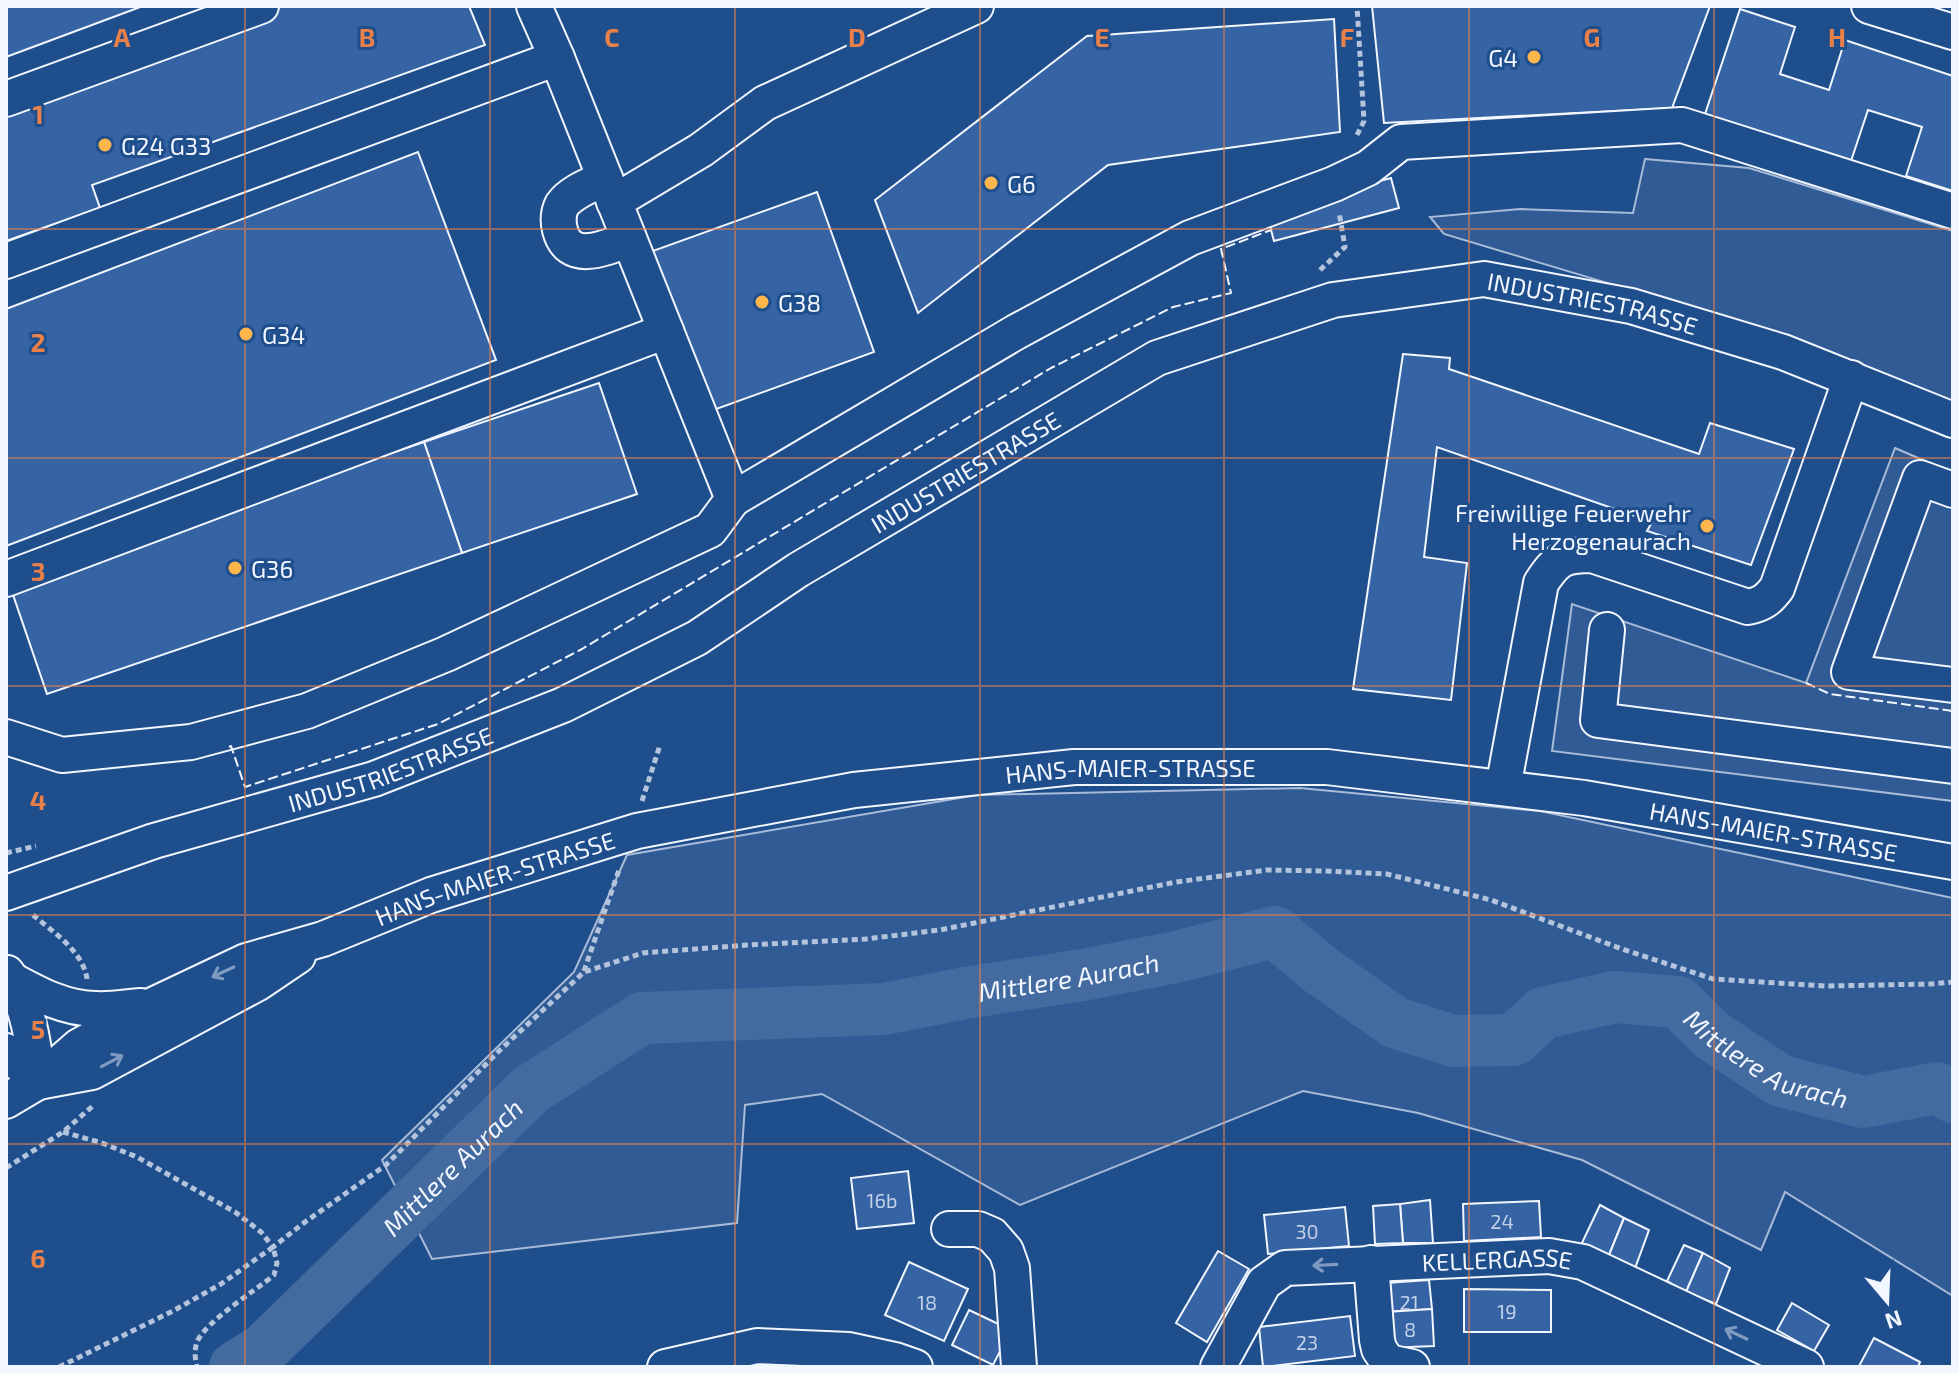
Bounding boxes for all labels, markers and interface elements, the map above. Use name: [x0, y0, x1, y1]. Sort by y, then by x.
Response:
text: A: [114, 21, 131, 52]
text: B: [359, 21, 375, 52]
text: C: [604, 21, 620, 52]
text: D: [848, 21, 866, 52]
text: E: [1094, 21, 1110, 52]
text: F: [1340, 21, 1354, 52]
text: G: [1584, 21, 1600, 52]
text: H: [1828, 21, 1846, 52]
place label: G4: [1488, 43, 1518, 72]
marker: G4: [1525, 48, 1543, 66]
text: 1: [32, 98, 44, 129]
place label: G24 G33: [121, 131, 211, 160]
marker: G24 G33: [96, 136, 114, 154]
place label: G6: [1007, 169, 1036, 198]
marker: G6: [982, 174, 1000, 192]
street label: INDUSTRIESTRASSE: [1485, 265, 1701, 340]
place label: G38: [778, 288, 821, 317]
marker: G38: [753, 293, 771, 311]
place label: G34: [262, 320, 305, 349]
marker: G34: [237, 325, 255, 343]
text: 2: [30, 326, 46, 357]
street label: INDUSTRIESTRASSE: [865, 404, 1065, 538]
place label: Freiwillige Feuerwehr Herzogenaurach: [1455, 498, 1691, 555]
marker: Freiwillige Feuerwehr Herzogenaurach: [1698, 517, 1716, 535]
place label: G36: [251, 554, 293, 583]
text: 3: [31, 555, 45, 586]
marker: G36: [226, 559, 244, 577]
street label: INDUSTRIESTRASSE: [285, 720, 497, 817]
street label: HANS-MAIER-STRASSE: [1004, 752, 1256, 789]
text: 4: [30, 784, 46, 815]
street label: HANS-MAIER-STRASSE: [1648, 795, 1900, 867]
street label: HANS-MAIER-STRASSE: [371, 824, 618, 931]
water label: Mittlere Aurach: [976, 945, 1161, 1006]
one-way arrow: [211, 966, 235, 981]
water label: Mittlere Aurach: [1679, 1002, 1852, 1113]
text: 5: [31, 1013, 45, 1044]
one-way arrow: [100, 1053, 124, 1069]
water label: Mittlere Aurach: [375, 1091, 528, 1241]
house number: 16b: [867, 1188, 897, 1212]
house number: 24: [1490, 1209, 1514, 1233]
house number: 30: [1295, 1219, 1319, 1243]
street label: KELLERGASSE: [1421, 1241, 1575, 1276]
text: 6: [30, 1242, 46, 1273]
one-way arrow: [1312, 1258, 1339, 1273]
north arrow: [1847, 1261, 1927, 1341]
house number: 18: [917, 1290, 937, 1314]
house number: 21: [1399, 1290, 1419, 1314]
house number: 19: [1497, 1299, 1517, 1323]
text: N: [1882, 1306, 1906, 1336]
house number: 8: [1404, 1317, 1416, 1341]
one-way arrow: [1724, 1326, 1748, 1341]
house number: 23: [1296, 1330, 1318, 1354]

